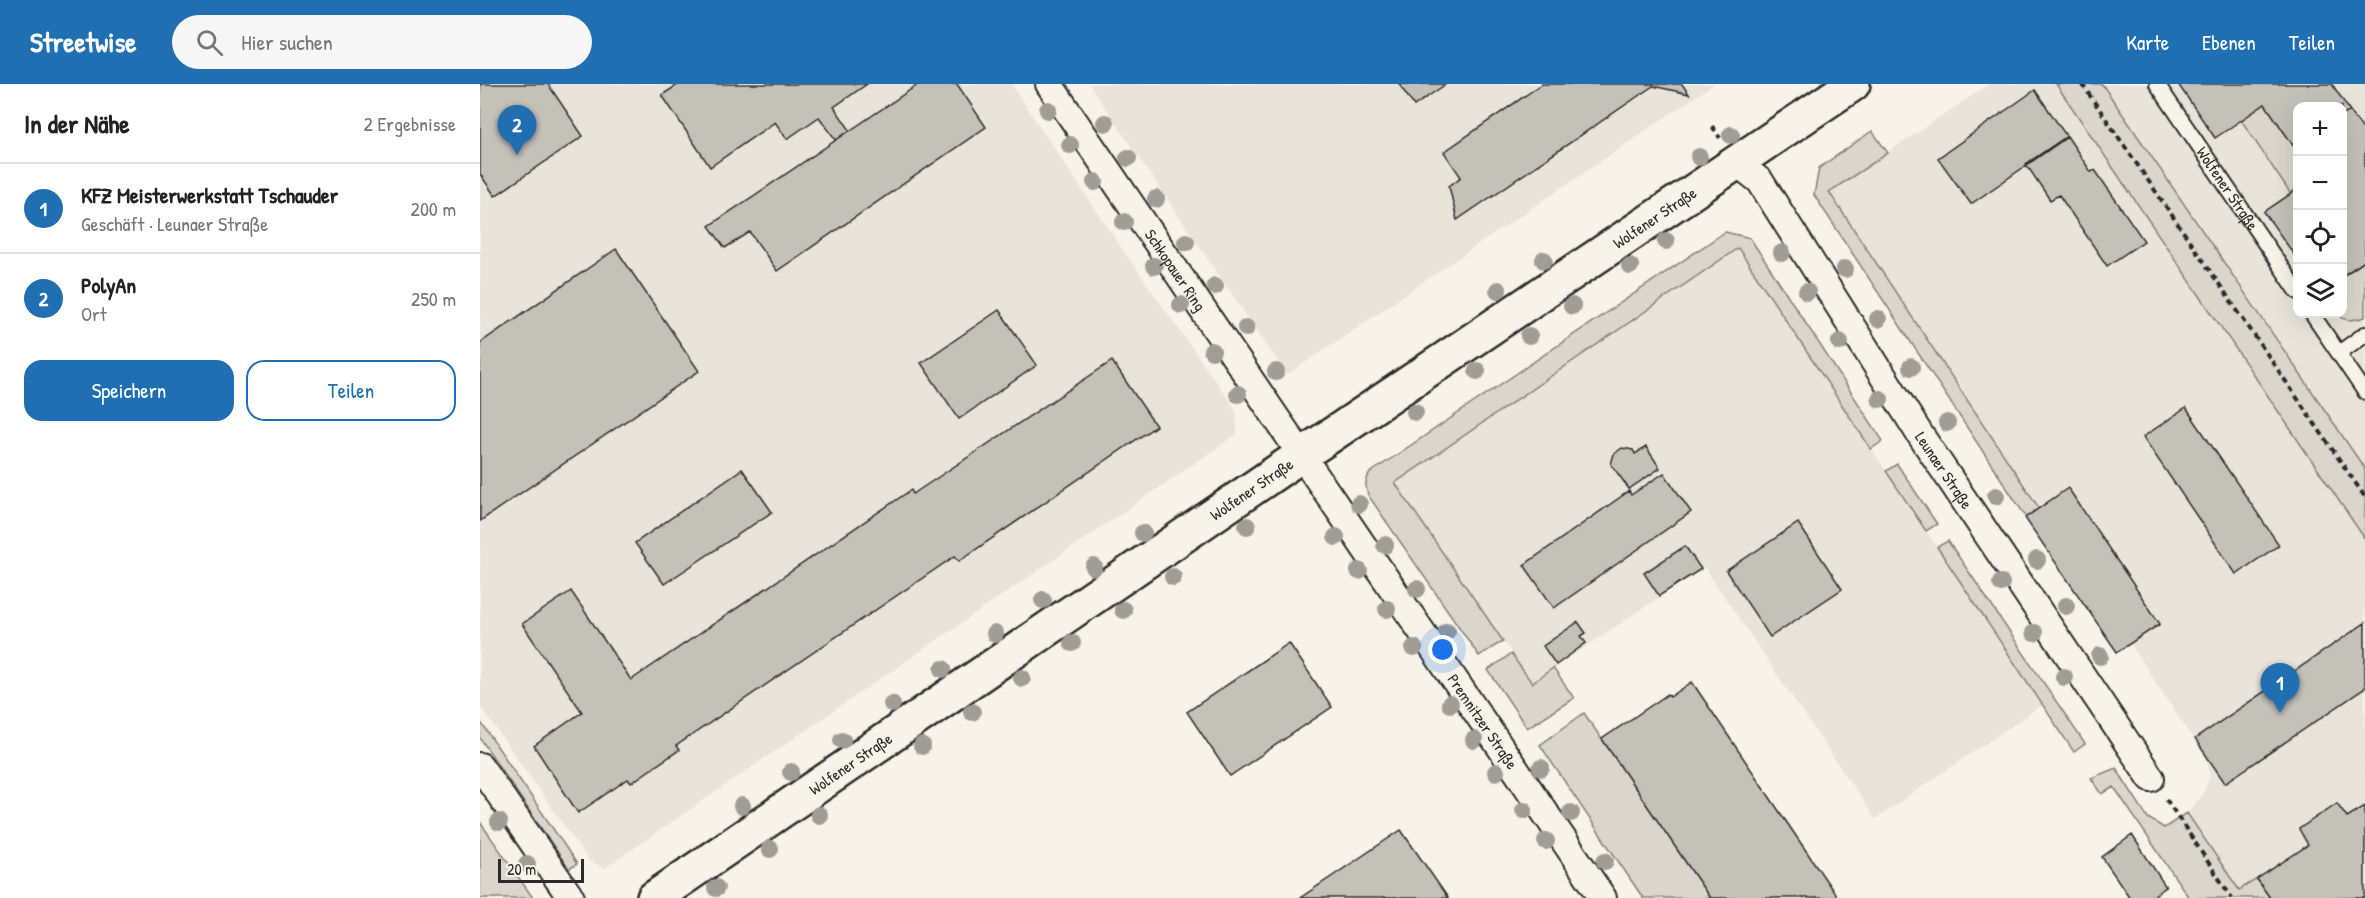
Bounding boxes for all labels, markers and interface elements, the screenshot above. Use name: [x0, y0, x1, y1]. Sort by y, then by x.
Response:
search box: [172, 15, 592, 69]
text: Streetwise: [30, 23, 136, 61]
icon: search: [193, 26, 226, 59]
text: Hier suchen: [241, 27, 333, 57]
text: Karte: [2126, 28, 2169, 57]
text: Ebenen: [2202, 28, 2256, 57]
text: Teilen: [2289, 28, 2335, 57]
map controls: [2293, 102, 2347, 318]
button: +: [2293, 102, 2347, 156]
text: In der Nähe: [24, 106, 130, 141]
pin: 2: [498, 106, 537, 155]
text: 2 Ergebnisse: [364, 110, 456, 137]
street label: Wolfener Straße: [2192, 142, 2264, 235]
button: −: [2293, 156, 2347, 210]
text: KFZ Meisterwerkstatt Tschauder: [81, 180, 338, 210]
street label: Wolfener Straße: [1608, 181, 1701, 254]
text: 1: [40, 195, 47, 222]
text: 200 m: [411, 195, 456, 222]
text: Geschäft · Leunaer Straße: [81, 210, 268, 237]
button: locate: [2293, 210, 2347, 264]
street label: Schkopauer Ring: [1140, 225, 1211, 315]
button: layers: [2293, 264, 2347, 318]
text: PolyAn: [81, 270, 136, 300]
text: 2: [39, 285, 48, 312]
text: 250 m: [411, 285, 456, 312]
text: Ort: [81, 300, 107, 327]
button: Speichern: [24, 360, 234, 421]
button: Teilen: [246, 360, 456, 421]
street label: Leunaer Straße: [1910, 427, 1978, 514]
street label: Wolfener Straße: [1206, 453, 1298, 525]
your location: [1428, 635, 1457, 664]
pin: 1: [2260, 664, 2300, 713]
street label: Premnitzer Straße: [1443, 669, 1523, 774]
street label: Wolfener Straße: [804, 727, 897, 800]
scale bar: [498, 856, 584, 884]
text: 20 m: [507, 858, 536, 880]

